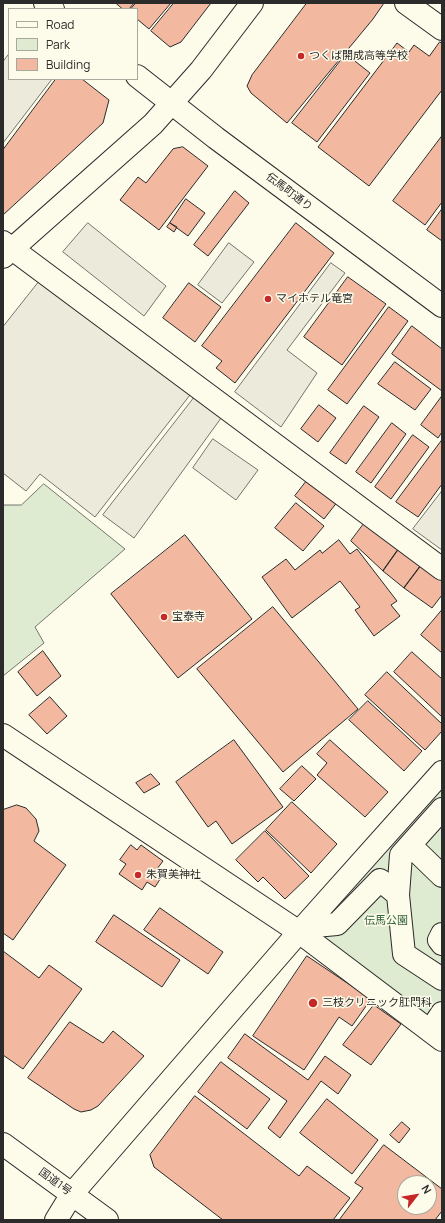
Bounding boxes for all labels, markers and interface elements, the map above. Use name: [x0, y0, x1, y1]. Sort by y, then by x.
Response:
legend: [8, 8, 138, 80]
text: Road: [46, 16, 74, 33]
text: Park: [46, 36, 70, 53]
place label: つくば開成高等学校: [309, 49, 408, 63]
marker: つくば開成高等学校: [296, 51, 306, 61]
text: Building: [46, 56, 90, 73]
street label: 伝馬町通り: [263, 170, 315, 214]
place label: マイホテル竜宮: [276, 292, 353, 306]
marker: マイホテル竜宮: [263, 294, 273, 304]
place label: 宝泰寺: [172, 610, 205, 624]
marker: 宝泰寺: [159, 612, 169, 622]
place label: 朱賀美神社: [146, 868, 201, 882]
marker: 朱賀美神社: [133, 870, 143, 880]
park label: 伝馬公園: [364, 914, 408, 928]
place label: 三枝クリニック肛門科: [322, 996, 432, 1010]
marker: 三枝クリニック肛門科: [307, 997, 319, 1009]
street label: 国道1号: [36, 1166, 74, 1198]
north arrow: [397, 1175, 437, 1215]
text: N: [418, 1182, 435, 1196]

